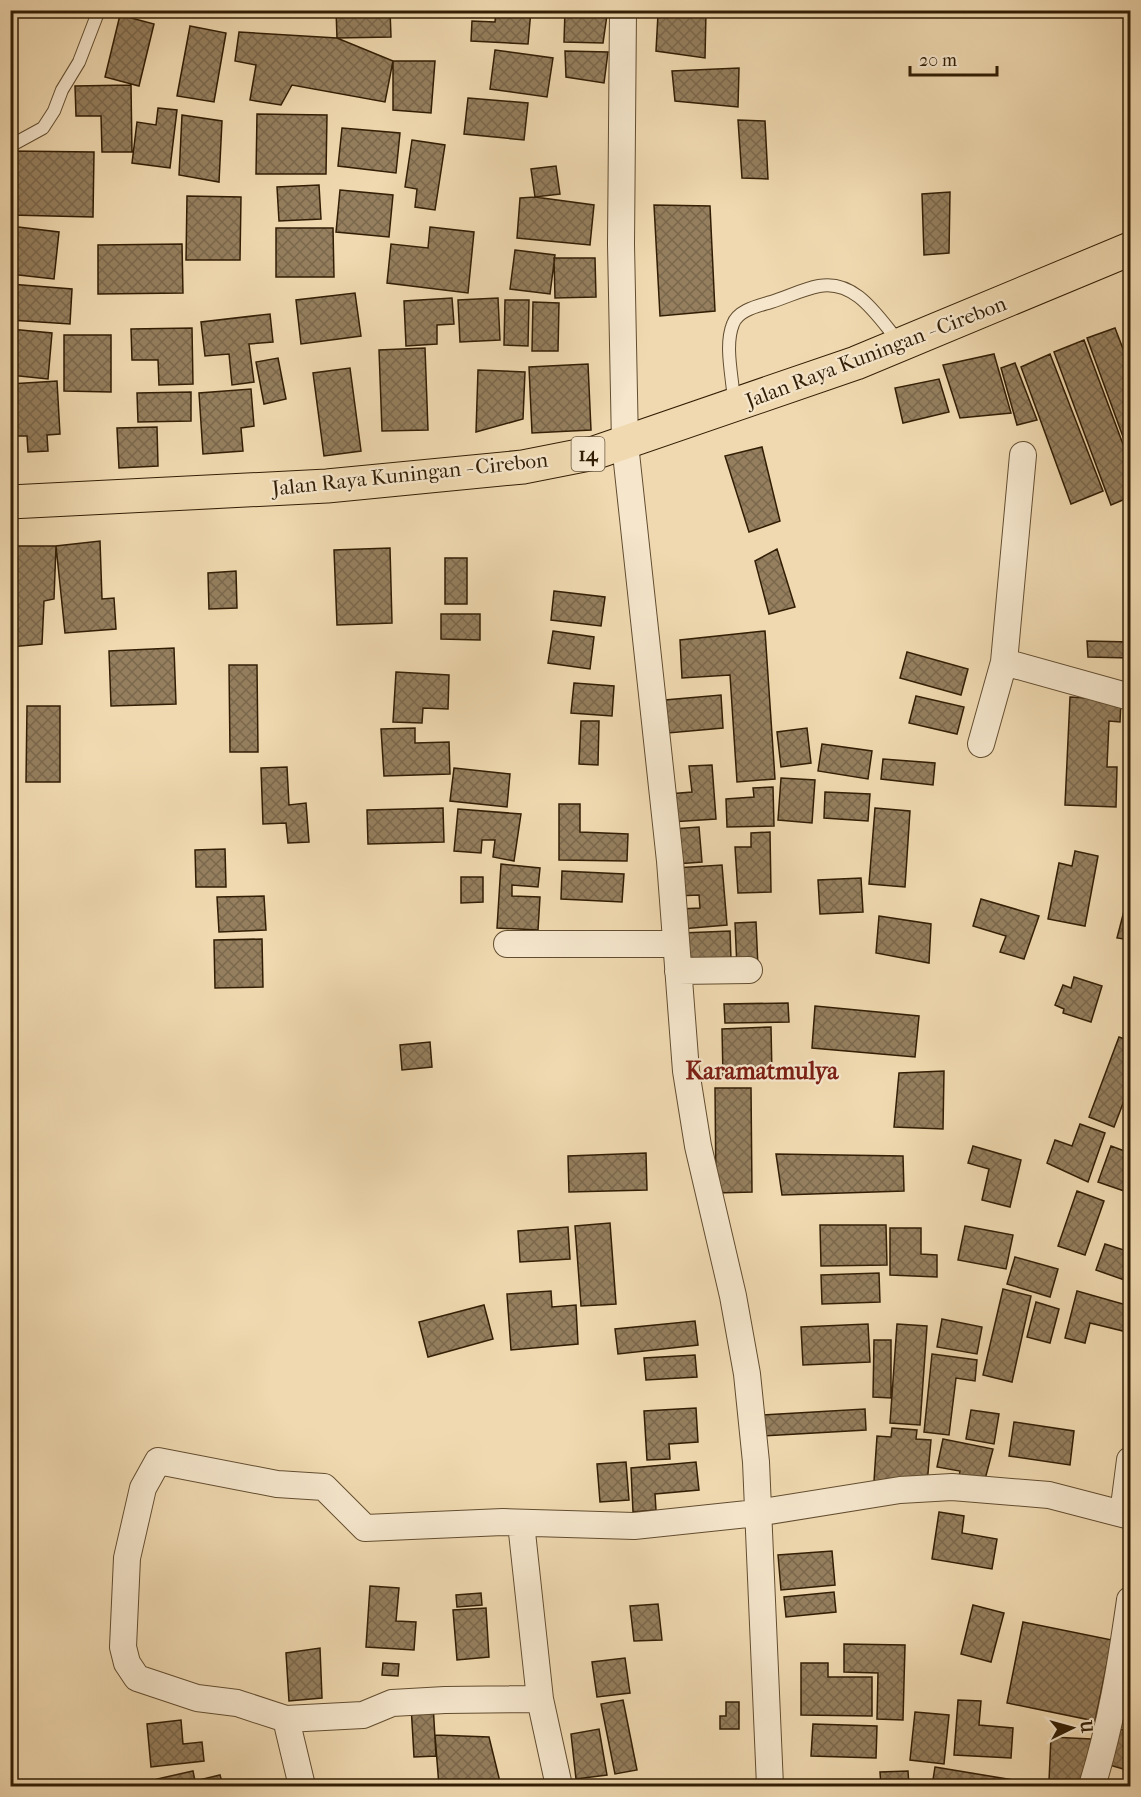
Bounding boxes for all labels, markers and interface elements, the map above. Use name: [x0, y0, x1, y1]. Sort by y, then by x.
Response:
scale bar: [910, 39, 997, 77]
text: 20 m: [919, 50, 957, 71]
street label: Jalan Raya Kuningan - Cirebon: [740, 291, 1010, 414]
road number: 14: [572, 437, 604, 471]
street label: Jalan Raya Kuningan - Cirebon: [269, 448, 549, 501]
district label: Karamatmulya: [686, 1057, 839, 1085]
north arrow: [1042, 1698, 1102, 1758]
text: U: [1076, 1719, 1096, 1734]

